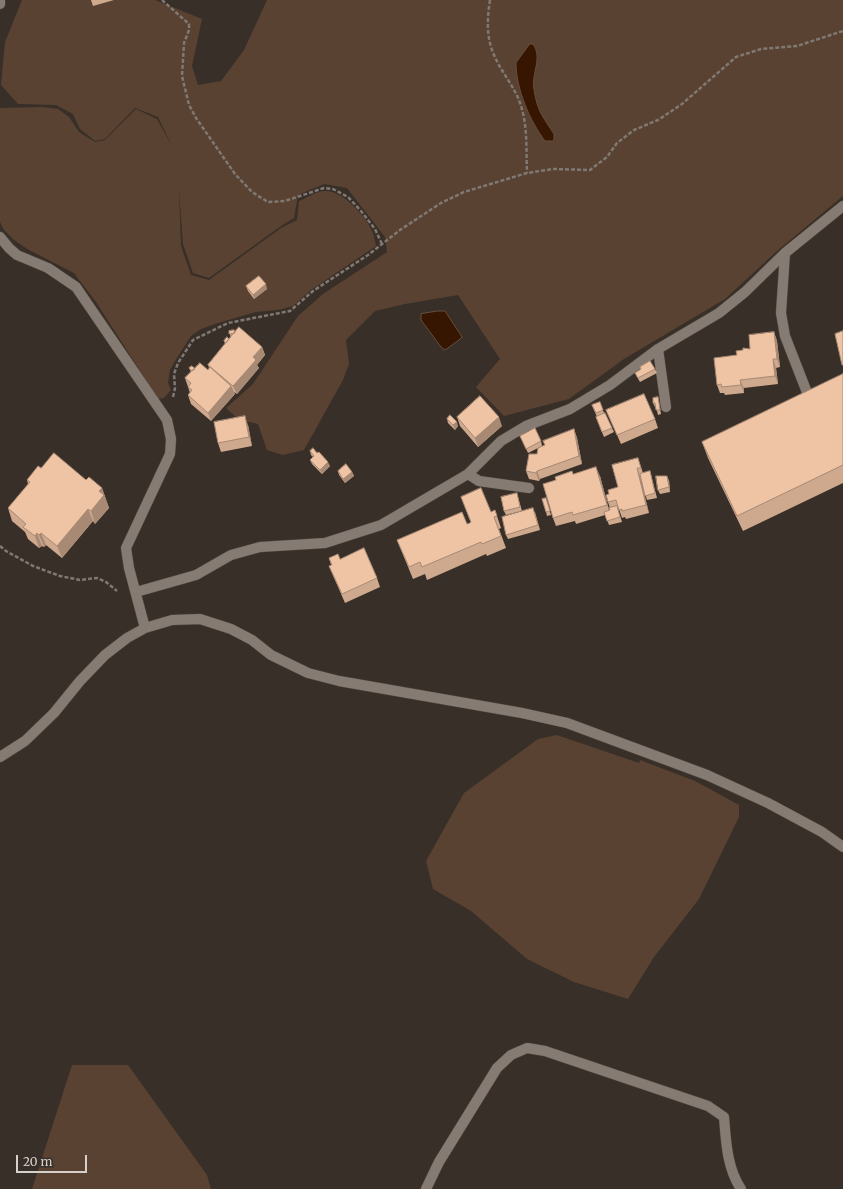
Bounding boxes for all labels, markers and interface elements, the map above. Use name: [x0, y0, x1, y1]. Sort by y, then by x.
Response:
scale bar: [18, 1147, 89, 1173]
text: 20 m: [23, 1154, 52, 1169]

